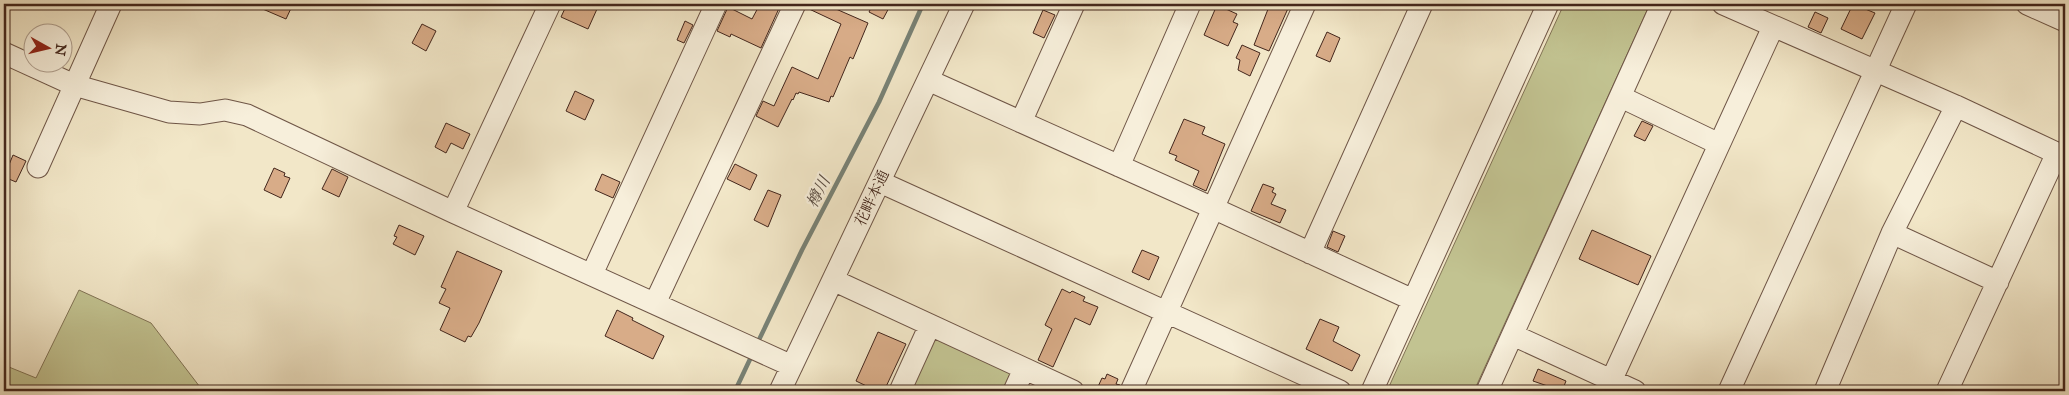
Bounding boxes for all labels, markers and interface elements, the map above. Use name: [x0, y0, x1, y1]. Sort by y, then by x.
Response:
north arrow: [22, 22, 72, 72]
text: N: [51, 43, 70, 57]
street label: 花畔本通: [851, 167, 893, 229]
water label: 樽川: [802, 172, 835, 211]

